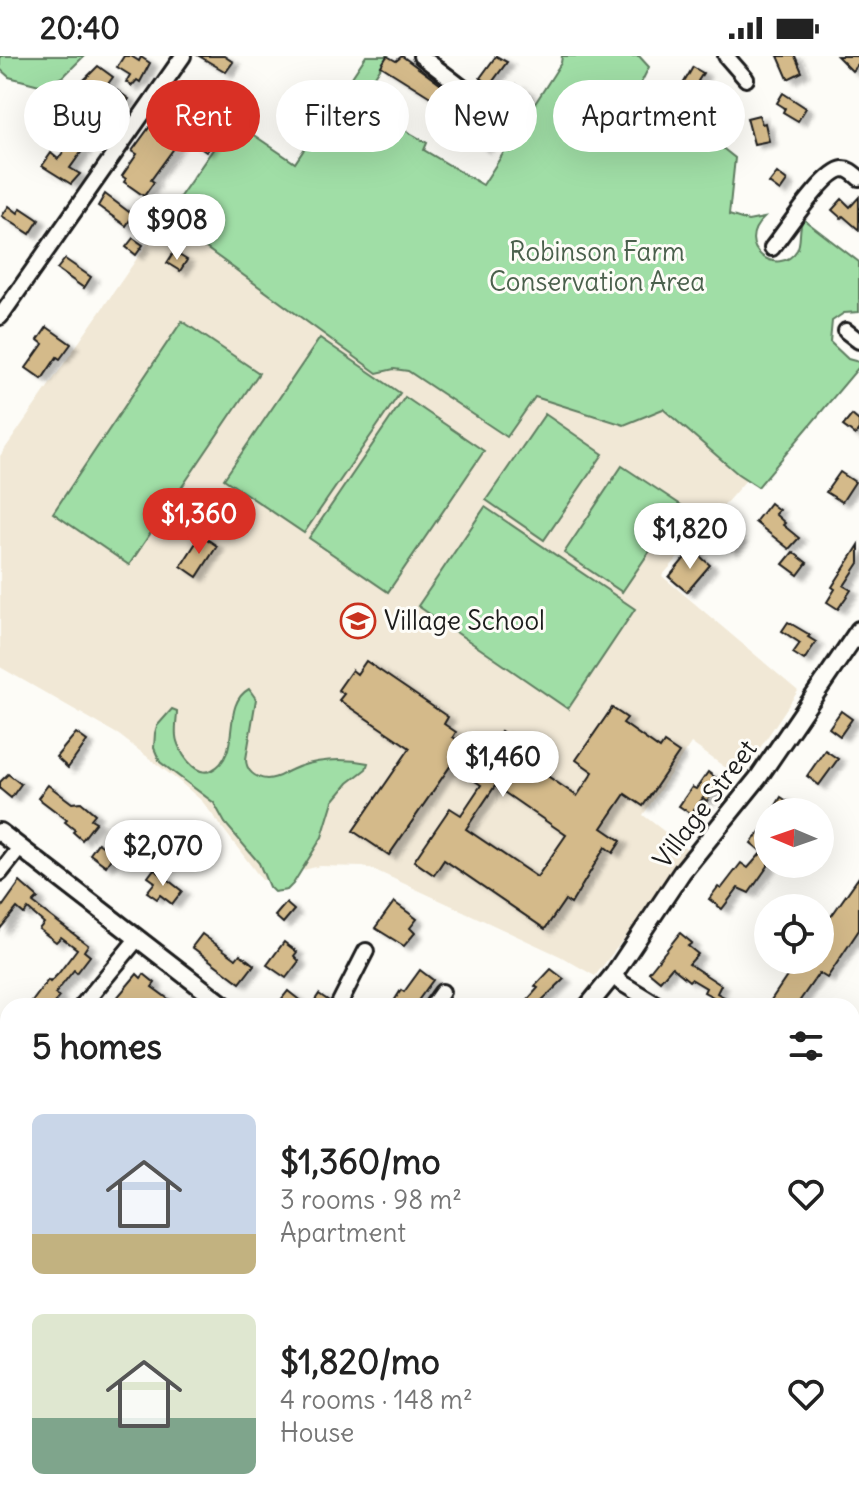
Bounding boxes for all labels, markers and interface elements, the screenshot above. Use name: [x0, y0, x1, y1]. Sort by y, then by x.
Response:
text: 20:40: [40, 9, 120, 47]
chip: Buy: [24, 80, 130, 152]
chip: Rent: [146, 80, 260, 152]
chip: Filters: [276, 80, 409, 152]
chip: New: [425, 80, 537, 152]
chip: Apartment: [553, 80, 745, 152]
pin: $908: [130, 194, 224, 262]
text: $908: [146, 203, 208, 236]
park label: Robinson Farm Conservation Area: [489, 235, 705, 298]
pin: $1,360: [134, 488, 264, 556]
text: $1,360: [161, 497, 237, 530]
pin: $1,820: [625, 503, 755, 571]
text: $1,820: [652, 512, 728, 545]
school or university icon: Village School: [339, 602, 377, 640]
place label: Village School: [384, 604, 545, 637]
pin: $1,460: [438, 731, 568, 799]
street label: Village Street: [646, 733, 764, 875]
text: $1,460: [465, 740, 541, 773]
north arrow: [754, 798, 834, 878]
map controls: [754, 798, 834, 974]
pin: $2,070: [98, 820, 228, 888]
text: $2,070: [123, 829, 203, 862]
button: locate: [754, 894, 834, 974]
icon: filters: [784, 1024, 828, 1068]
text: 5 homes: [32, 1025, 162, 1068]
text: $1,360/mo: [280, 1140, 441, 1183]
icon: home: [96, 1146, 192, 1242]
icon: heart: [784, 1172, 828, 1216]
text: 3 rooms · 98 m²: [280, 1183, 462, 1216]
text: Apartment: [280, 1216, 406, 1249]
text: $1,820/mo: [280, 1340, 440, 1383]
icon: home: [96, 1346, 192, 1442]
icon: heart: [784, 1372, 828, 1416]
text: 4 rooms · 148 m²: [280, 1383, 473, 1416]
text: House: [280, 1416, 354, 1449]

